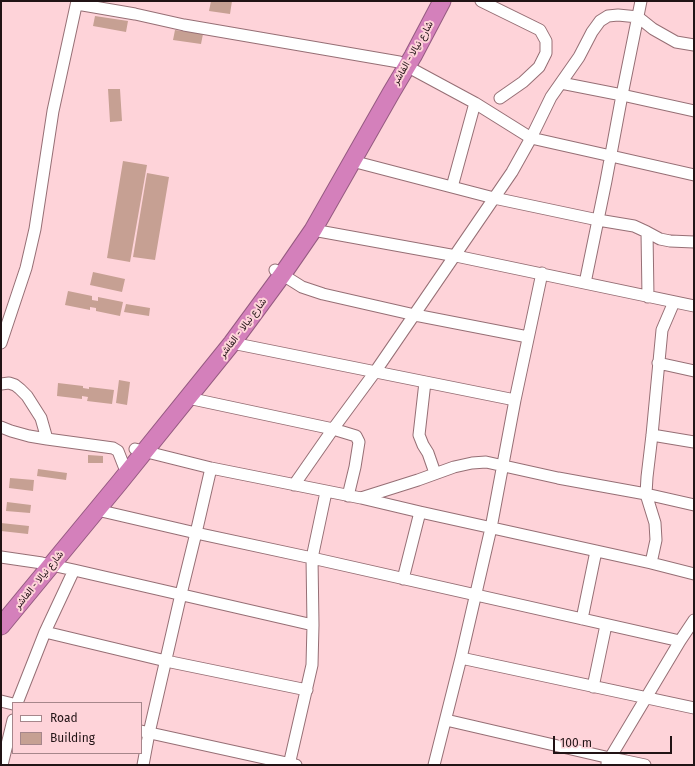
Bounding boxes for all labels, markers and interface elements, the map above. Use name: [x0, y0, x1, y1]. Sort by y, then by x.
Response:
street label: شارع نيالا - الفاشر: [390, 19, 436, 87]
street label: شارع نيالا - الفاشر: [217, 296, 269, 360]
street label: شارع نيالا - الفاشر: [12, 548, 66, 612]
legend: [12, 702, 142, 754]
text: Road: [50, 711, 78, 725]
scale bar: [555, 728, 674, 754]
text: Building: [50, 731, 95, 745]
text: 100 m: [560, 736, 592, 750]

